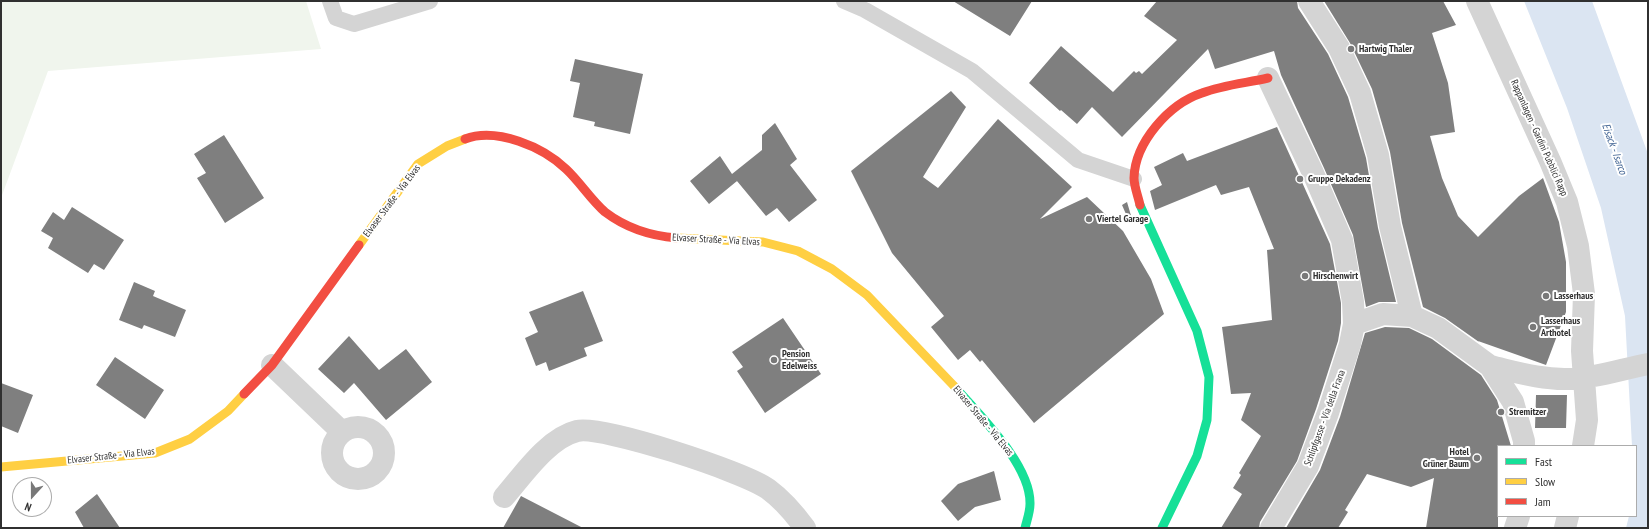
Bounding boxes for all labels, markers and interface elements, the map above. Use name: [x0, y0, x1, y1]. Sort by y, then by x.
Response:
place label: Hartwig Thaler: [1359, 43, 1412, 55]
marker: Hartwig Thaler: [1346, 44, 1356, 54]
street label: Rappanlagen - Gardini Pubblici Rapp: [1508, 78, 1570, 198]
water label: Eisack - Isarco: [1599, 122, 1629, 176]
street label: Elvaser Straße - Via Elvas: [361, 162, 423, 240]
place label: Gruppe Dekadenz: [1308, 173, 1371, 185]
marker: Gruppe Dekadenz: [1295, 174, 1305, 184]
place label: Viertel Garage: [1097, 213, 1148, 225]
marker: Viertel Garage: [1084, 214, 1094, 224]
street label: Elvaser Straße - Via Elvas: [672, 232, 760, 248]
place label: Hirschenwirt: [1313, 270, 1358, 282]
marker: Hirschenwirt: [1300, 271, 1310, 281]
place label: Lasserhaus: [1554, 290, 1593, 302]
marker: Lasserhaus: [1541, 291, 1551, 301]
place label: Lasserhaus Arthotel: [1541, 315, 1580, 338]
marker: Lasserhaus Arthotel: [1528, 322, 1538, 332]
place label: Pension Edelweiss: [782, 348, 817, 372]
marker: Pension Edelweiss: [769, 355, 779, 365]
street label: Schlipfgasse - Via della Frana: [1302, 368, 1348, 468]
street label: Elvaser Straße - Via Elvas: [950, 384, 1016, 458]
place label: Stremitzer: [1509, 406, 1546, 418]
marker: Stremitzer: [1496, 407, 1506, 417]
street label: Elvaser Straße - Via Elvas: [67, 445, 155, 467]
legend: [1497, 445, 1637, 517]
place label: Hotel Grüner Baum: [1423, 446, 1469, 470]
marker: Hotel Grüner Baum: [1472, 453, 1482, 463]
text: Fast: [1535, 454, 1552, 469]
text: Slow: [1535, 474, 1555, 489]
north arrow: [12, 477, 52, 517]
text: Jam: [1535, 494, 1551, 509]
text: N: [23, 500, 33, 515]

